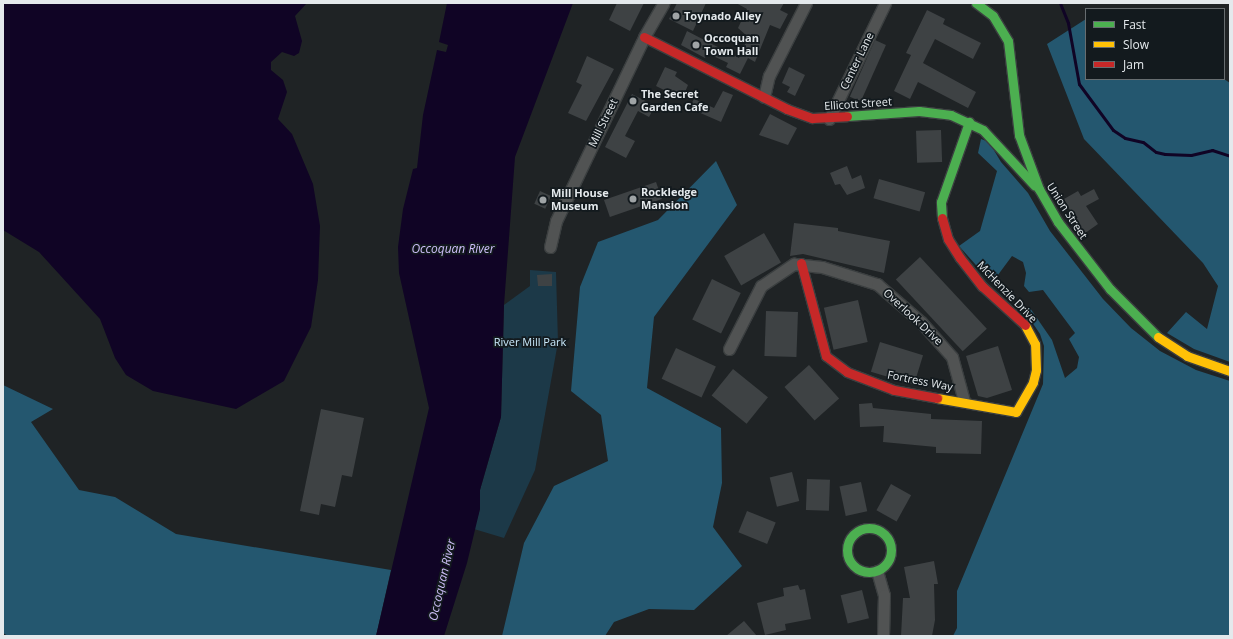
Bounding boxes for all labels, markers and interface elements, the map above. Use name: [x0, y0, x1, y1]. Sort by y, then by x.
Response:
legend: [1085, 8, 1225, 80]
place label: Toynado Alley: [684, 9, 761, 23]
marker: Toynado Alley: [671, 11, 681, 21]
text: Fast: [1123, 16, 1146, 33]
street label: Center Lane: [837, 30, 877, 92]
place label: Occoquan Town Hall: [704, 32, 759, 58]
text: Slow: [1123, 36, 1149, 53]
marker: Occoquan Town Hall: [691, 40, 701, 50]
text: Jam: [1123, 56, 1144, 73]
place label: The Secret Garden Cafe: [641, 88, 709, 114]
street label: Ellicott Street: [824, 95, 892, 113]
marker: The Secret Garden Cafe: [628, 96, 638, 106]
street label: Mill Street: [586, 97, 620, 149]
street label: Union Street: [1044, 180, 1090, 242]
place label: Rockledge Mansion: [641, 186, 697, 212]
place label: Mill House Museum: [551, 187, 609, 213]
marker: Rockledge Mansion: [628, 194, 638, 204]
marker: Mill House Museum: [538, 195, 548, 205]
water label: Occoquan River: [411, 242, 495, 256]
street label: McHenzie Drive: [974, 259, 1040, 325]
street label: Overlook Drive: [881, 286, 945, 348]
park label: River Mill Park: [494, 335, 566, 349]
street label: Fortress Way: [886, 368, 954, 394]
water label: Occoquan River: [426, 538, 458, 622]

